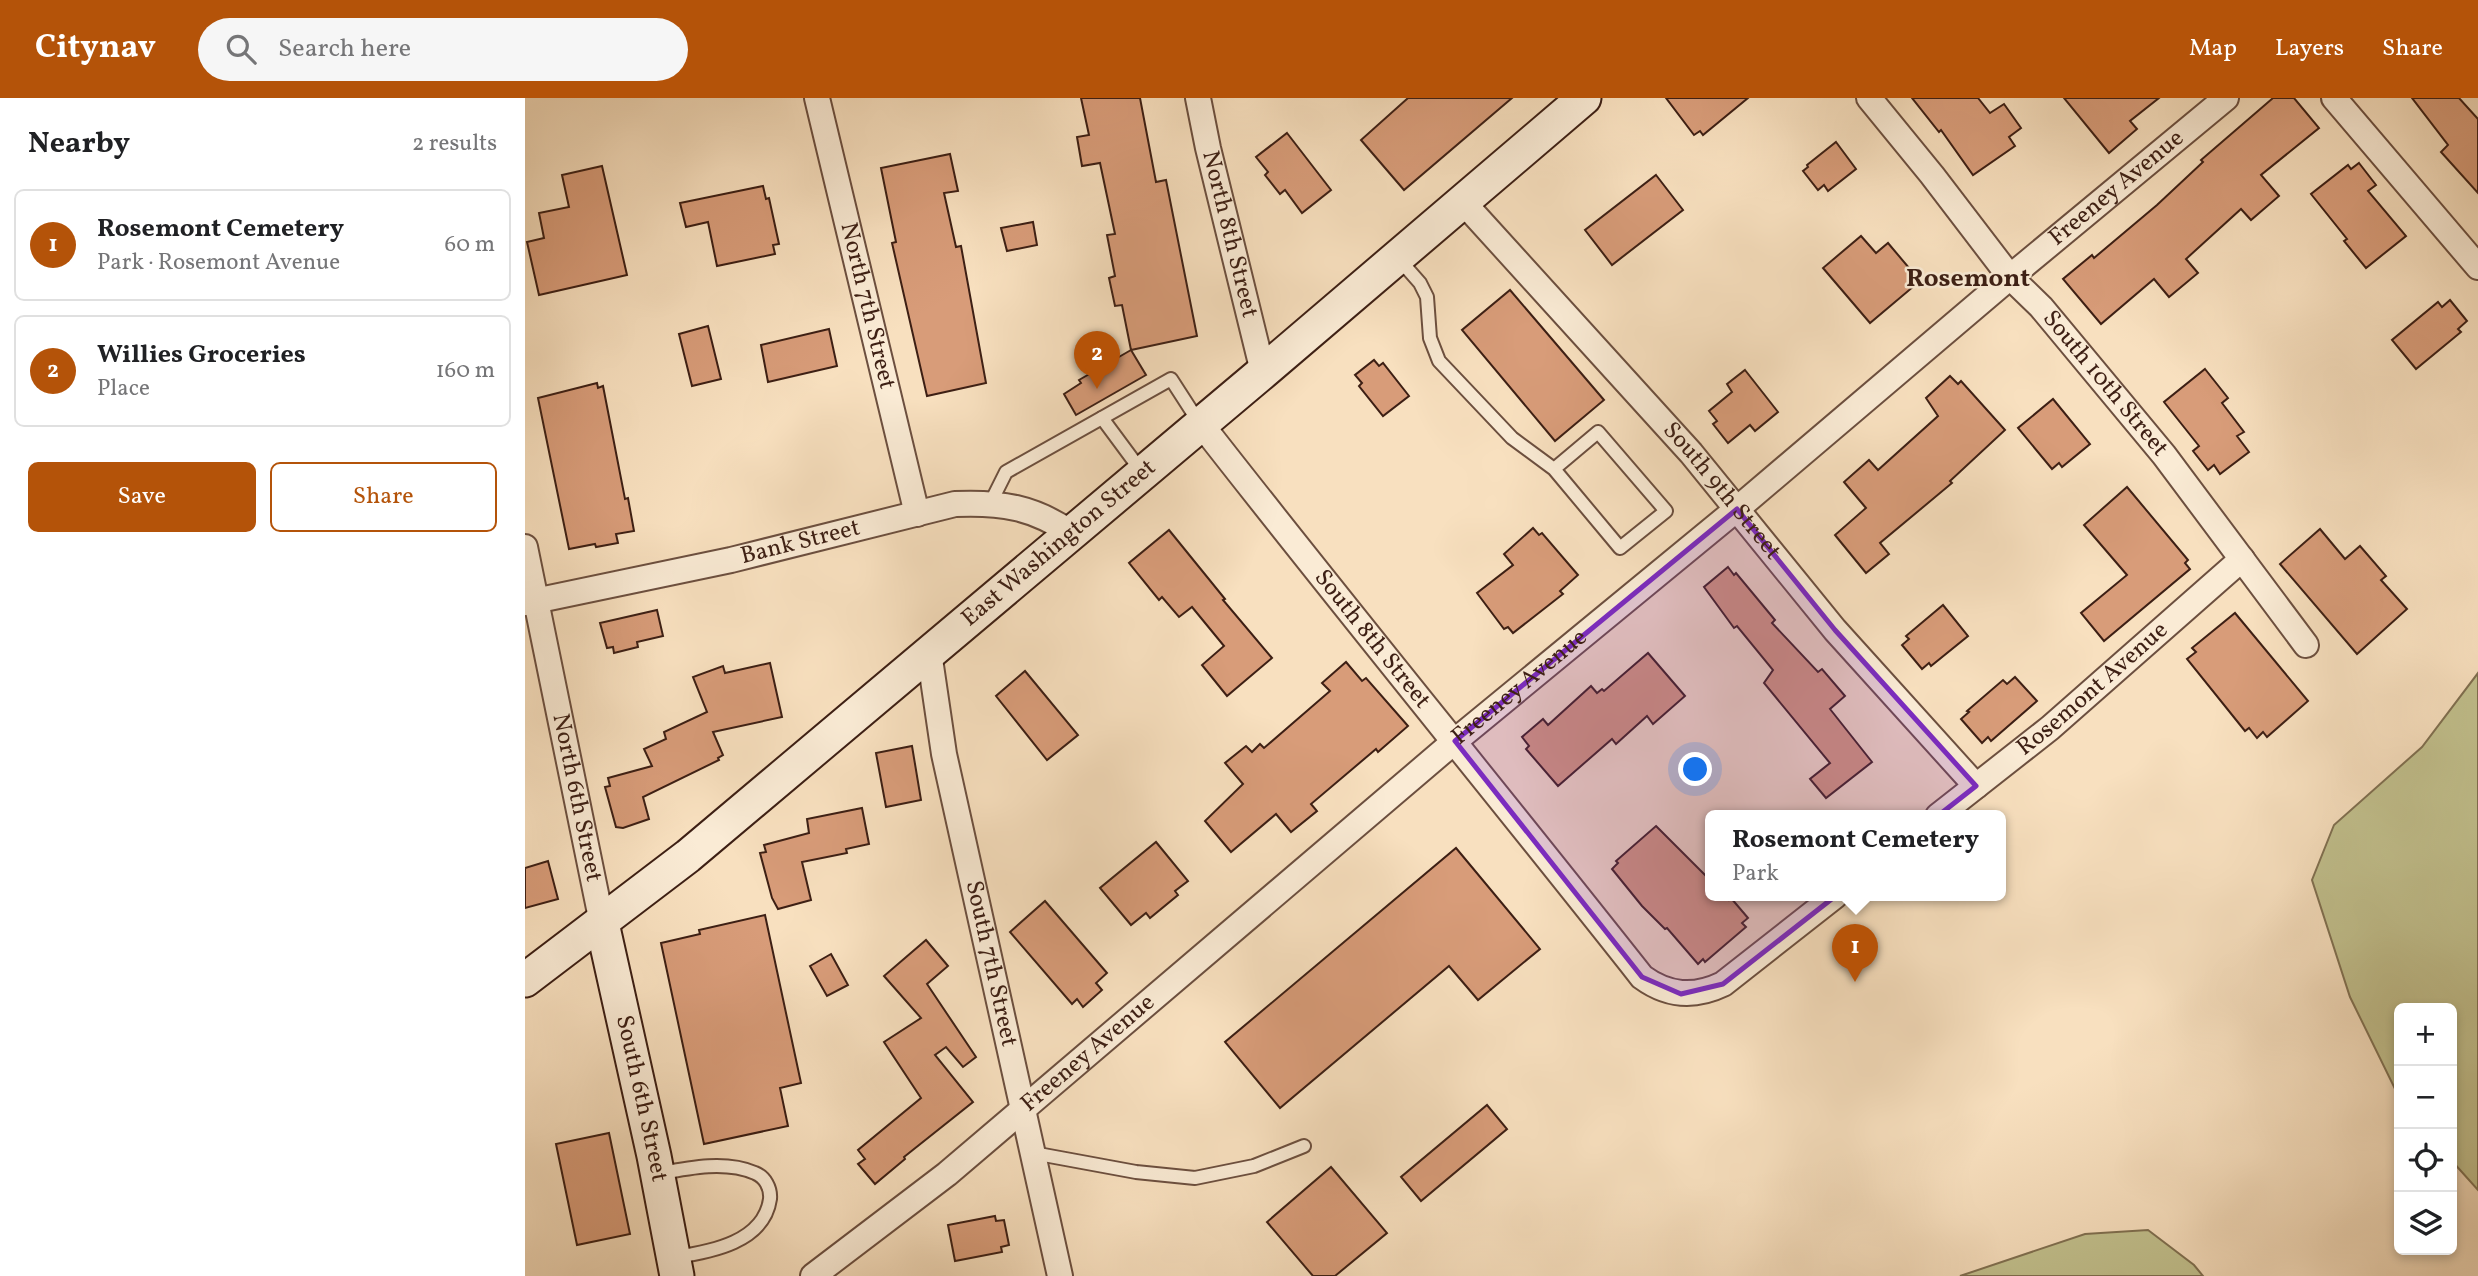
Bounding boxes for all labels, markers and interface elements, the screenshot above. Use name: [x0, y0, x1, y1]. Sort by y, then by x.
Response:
search box: [198, 18, 688, 81]
text: Citynav: [35, 26, 156, 72]
icon: search: [222, 30, 260, 68]
text: Search here: [278, 31, 411, 67]
text: Map: [2189, 32, 2237, 66]
text: Layers: [2275, 32, 2344, 66]
text: Share: [2382, 32, 2443, 66]
street label: Freeney Avenue: [2042, 122, 2192, 255]
text: Nearby: [28, 123, 130, 165]
text: 2 results: [412, 128, 497, 160]
street label: North 8th Street: [1192, 147, 1266, 322]
text: Rosemont Cemetery: [97, 211, 344, 247]
street label: North 7th Street: [831, 219, 903, 393]
text: 1: [48, 229, 58, 261]
text: 60 m: [445, 229, 495, 261]
text: Park · Rosemont Avenue: [97, 247, 340, 279]
district label: Rosemont: [1906, 261, 2030, 297]
street label: South 10th Street: [2034, 303, 2176, 465]
pin: 2: [1074, 331, 1120, 389]
text: Willies Groceries: [97, 337, 306, 373]
text: 2: [47, 355, 59, 387]
text: 160 m: [436, 355, 495, 387]
text: Place: [97, 373, 150, 405]
street label: South 9th Street: [1654, 415, 1789, 568]
street label: East Washington Street: [955, 452, 1164, 635]
button: Save: [28, 462, 256, 532]
button: Share: [270, 462, 497, 532]
street label: Bank Street: [737, 511, 864, 574]
street label: South 8th Street: [1305, 563, 1438, 716]
street label: Rosemont Avenue: [2010, 614, 2176, 765]
street label: Freeney Avenue: [1445, 621, 1595, 754]
street label: North 6th Street: [543, 711, 610, 885]
your location: [1678, 752, 1712, 786]
popup: [1705, 810, 2006, 901]
text: Rosemont Cemetery: [1732, 822, 1979, 858]
text: Park: [1732, 858, 1779, 890]
street label: South 7th Street: [956, 877, 1026, 1050]
pin: 1: [1832, 924, 1878, 982]
street label: Freeney Avenue: [1014, 987, 1163, 1121]
map controls: [2394, 1003, 2457, 1255]
button: +: [2394, 1003, 2457, 1066]
street label: South 6th Street: [606, 1012, 676, 1185]
button: −: [2394, 1066, 2457, 1129]
button: locate: [2394, 1129, 2457, 1192]
button: layers: [2394, 1192, 2457, 1255]

